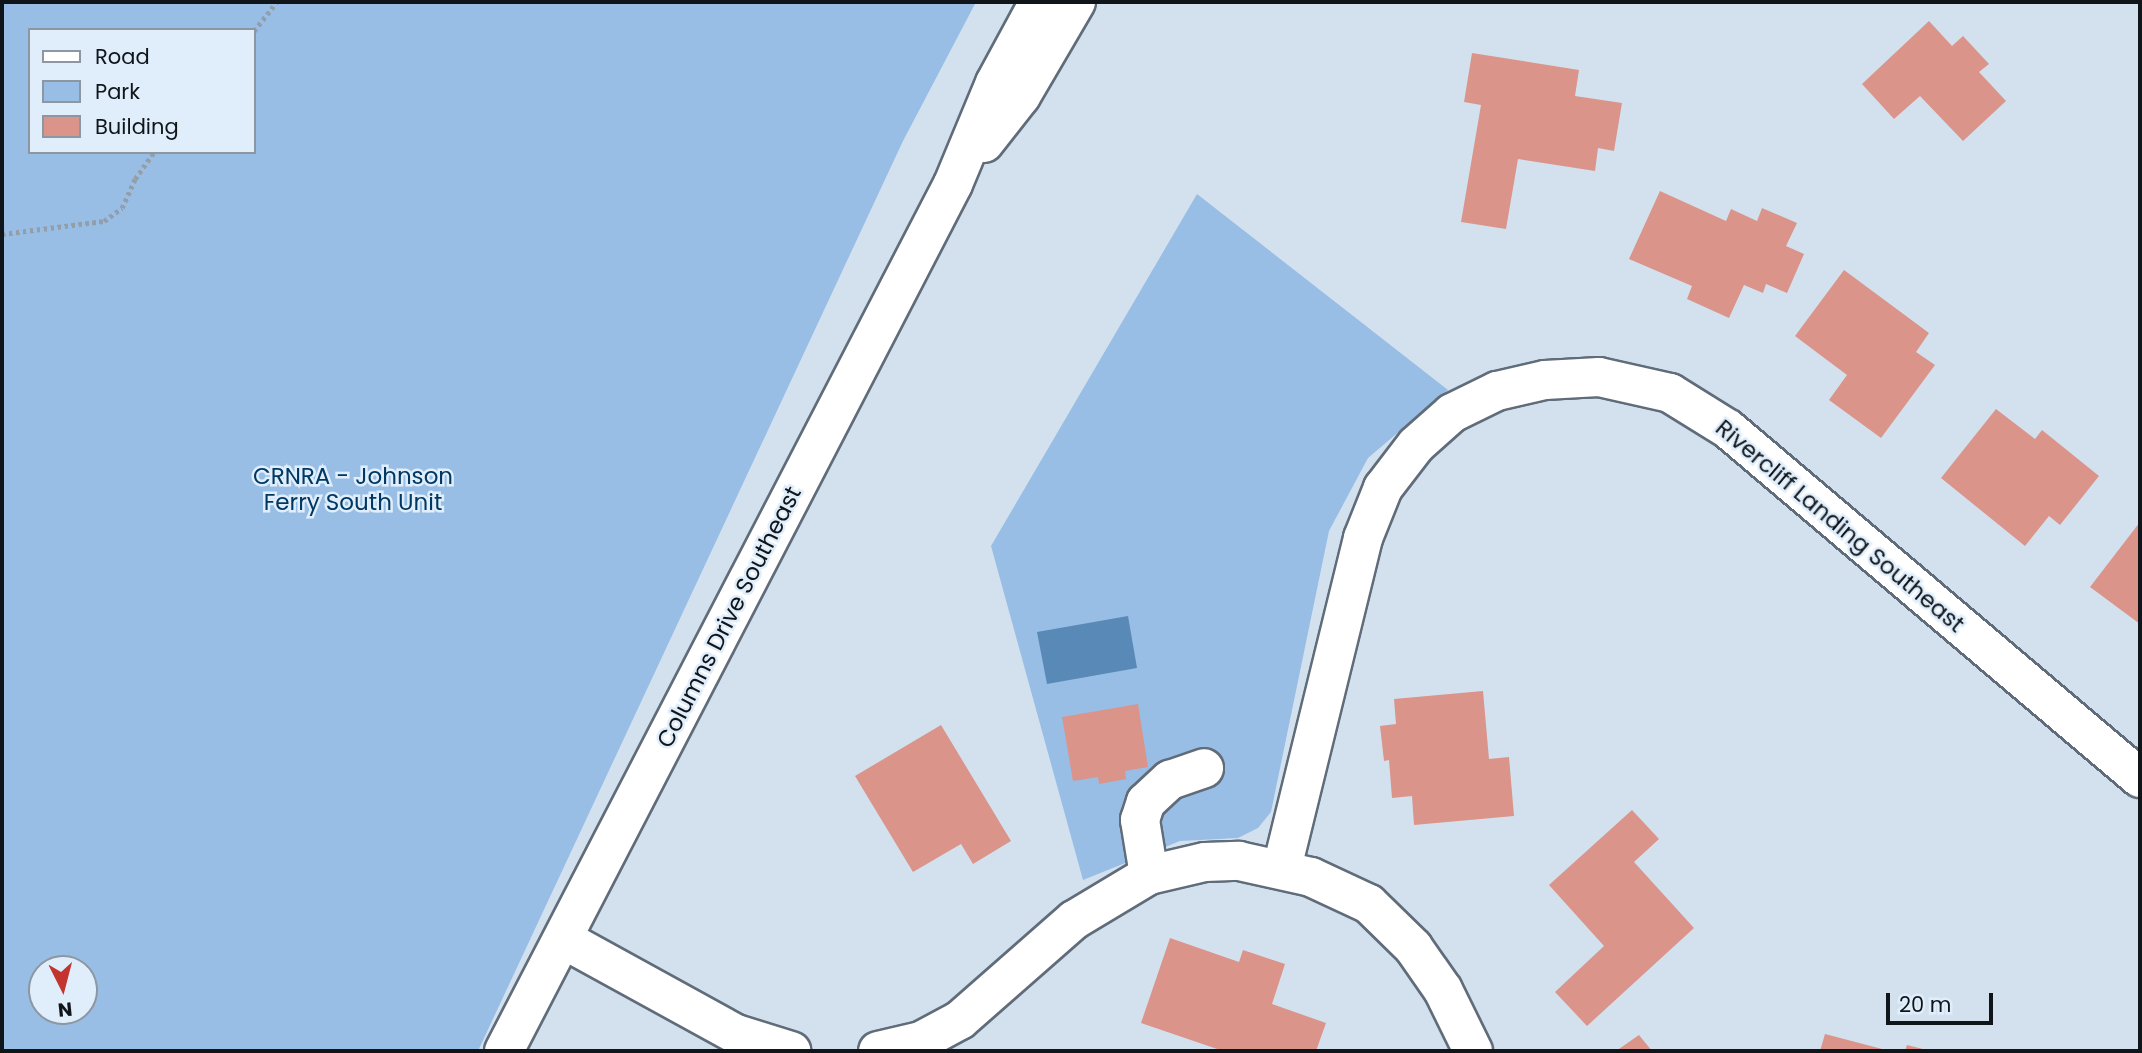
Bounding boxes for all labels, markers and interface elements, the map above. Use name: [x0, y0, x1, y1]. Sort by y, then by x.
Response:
legend: [28, 28, 256, 154]
text: Road: [95, 42, 150, 71]
text: Park: [95, 77, 140, 106]
text: Building: [95, 112, 179, 141]
street label: Rivercliff Landing Southeast: [1710, 414, 1970, 638]
park label: CRNRA - Johnson Ferry South Unit: [253, 462, 453, 516]
street label: Columns Drive Southeast: [651, 482, 807, 752]
north arrow: [28, 955, 98, 1025]
scale bar: [1890, 979, 1997, 1023]
text: 20 m: [1899, 990, 1952, 1019]
text: N: [57, 995, 74, 1024]

